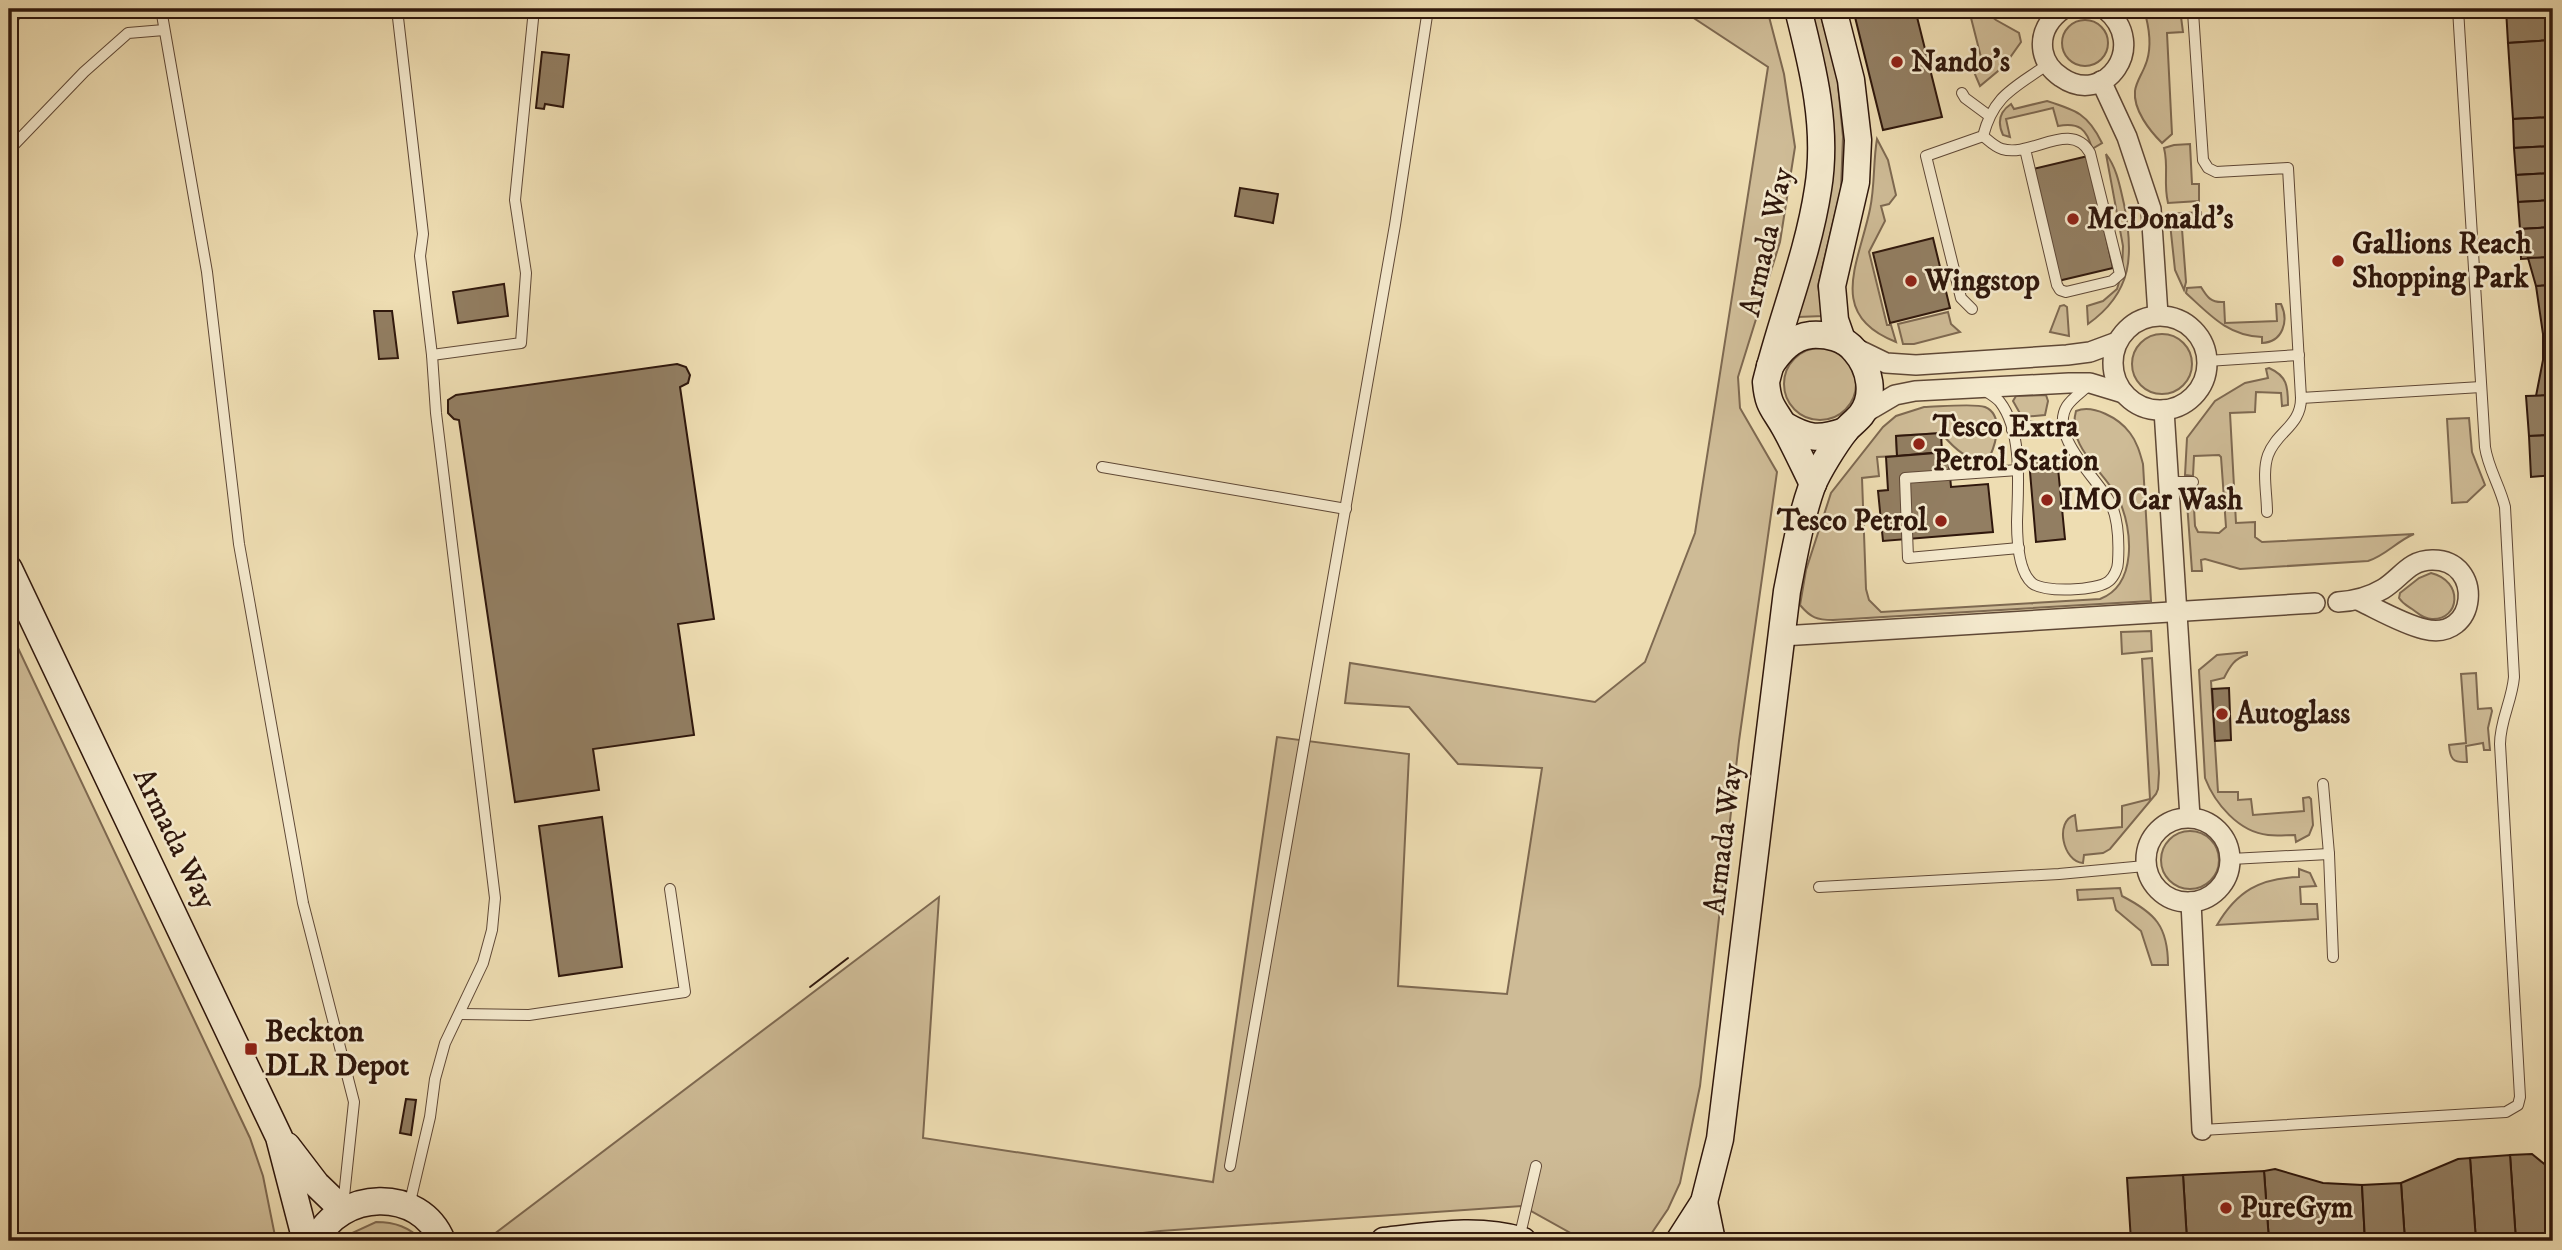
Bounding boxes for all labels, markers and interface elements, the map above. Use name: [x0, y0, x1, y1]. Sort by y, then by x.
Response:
place label: Nando's: [1911, 44, 2010, 81]
marker: Nando's: [1889, 54, 1905, 70]
street label: Armada Way: [1732, 163, 1802, 320]
place label: McDonald's: [2087, 201, 2234, 238]
marker: McDonald's: [2065, 211, 2081, 227]
place label: Gallions Reach Shopping Park: [2352, 226, 2532, 297]
marker: Gallions Reach Shopping Park: [2330, 253, 2346, 269]
place label: Wingstop: [1924, 263, 2040, 300]
marker: Wingstop: [1903, 273, 1919, 289]
place label: Tesco Extra Petrol Station: [1932, 409, 2099, 480]
marker: Tesco Extra Petrol Station: [1911, 436, 1927, 452]
place label: IMO Car Wash: [2061, 482, 2243, 519]
marker: IMO Car Wash: [2039, 492, 2055, 508]
place label: Tesco Petrol: [1776, 503, 1928, 540]
marker: Tesco Petrol: [1933, 513, 1949, 529]
place label: Autoglass: [2235, 696, 2350, 733]
marker: Autoglass: [2214, 706, 2230, 722]
street label: Armada Way: [1696, 760, 1752, 917]
street label: Armada Way: [124, 762, 224, 916]
place label: Beckton DLR Depot: [265, 1014, 409, 1085]
marker: Beckton DLR Depot: [243, 1041, 259, 1057]
place label: PureGym: [2240, 1190, 2354, 1227]
marker: PureGym: [2218, 1200, 2234, 1216]

